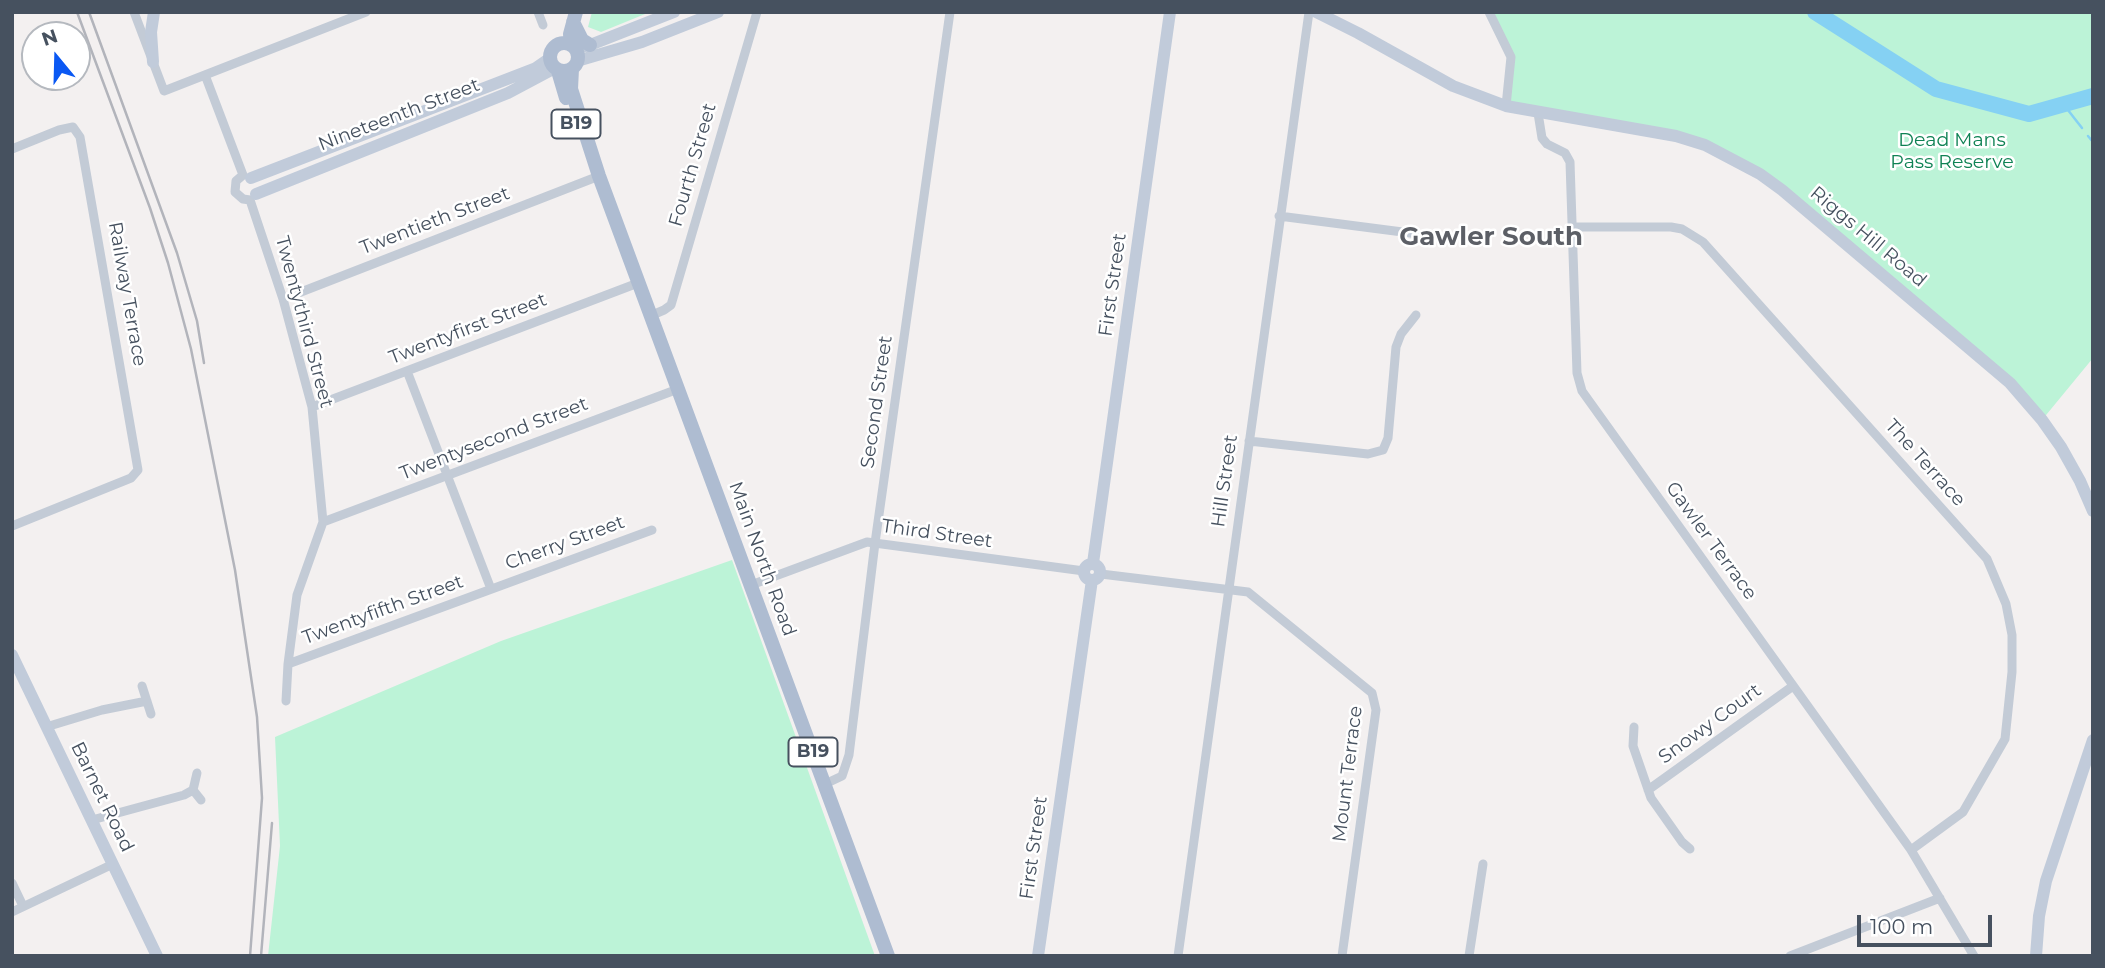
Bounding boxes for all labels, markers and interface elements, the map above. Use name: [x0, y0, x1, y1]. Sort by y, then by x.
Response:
north arrow: [21, 21, 91, 91]
text: N: [39, 24, 61, 51]
street label: Nineteenth Street: [315, 74, 483, 156]
street label: Fourth Street: [665, 101, 721, 229]
road number: B19: [552, 110, 600, 139]
park label: Dead Mans Pass Reserve: [1890, 129, 2014, 173]
street label: Twentieth Street: [357, 182, 513, 260]
street label: Riggs Hill Road: [1805, 182, 1931, 292]
street label: Railway Terrace: [103, 220, 151, 368]
district label: Gawler South: [1399, 221, 1583, 253]
street label: First Street: [1094, 232, 1132, 338]
street label: Twentythird Street: [270, 234, 338, 410]
street label: Twentyfirst Street: [386, 288, 550, 370]
street label: Second Street: [856, 334, 898, 470]
street label: Twentysecond Street: [397, 393, 591, 485]
street label: The Terrace: [1880, 415, 1970, 511]
street label: Hill Street: [1207, 433, 1243, 529]
street label: Gawler Terrace: [1660, 477, 1762, 605]
street label: Main North Road: [723, 479, 801, 639]
street label: Cherry Street: [502, 511, 628, 575]
street label: Third Street: [880, 515, 994, 553]
street label: Twentyfifth Street: [299, 570, 467, 650]
street label: Snowy Court: [1654, 679, 1766, 769]
street label: Mount Terrace: [1328, 705, 1368, 843]
street label: Barnet Road: [66, 738, 138, 856]
road number: B19: [788, 738, 838, 766]
street label: First Street: [1015, 795, 1053, 901]
scale bar: [1860, 902, 1995, 946]
text: 100 m: [1870, 914, 1933, 939]

